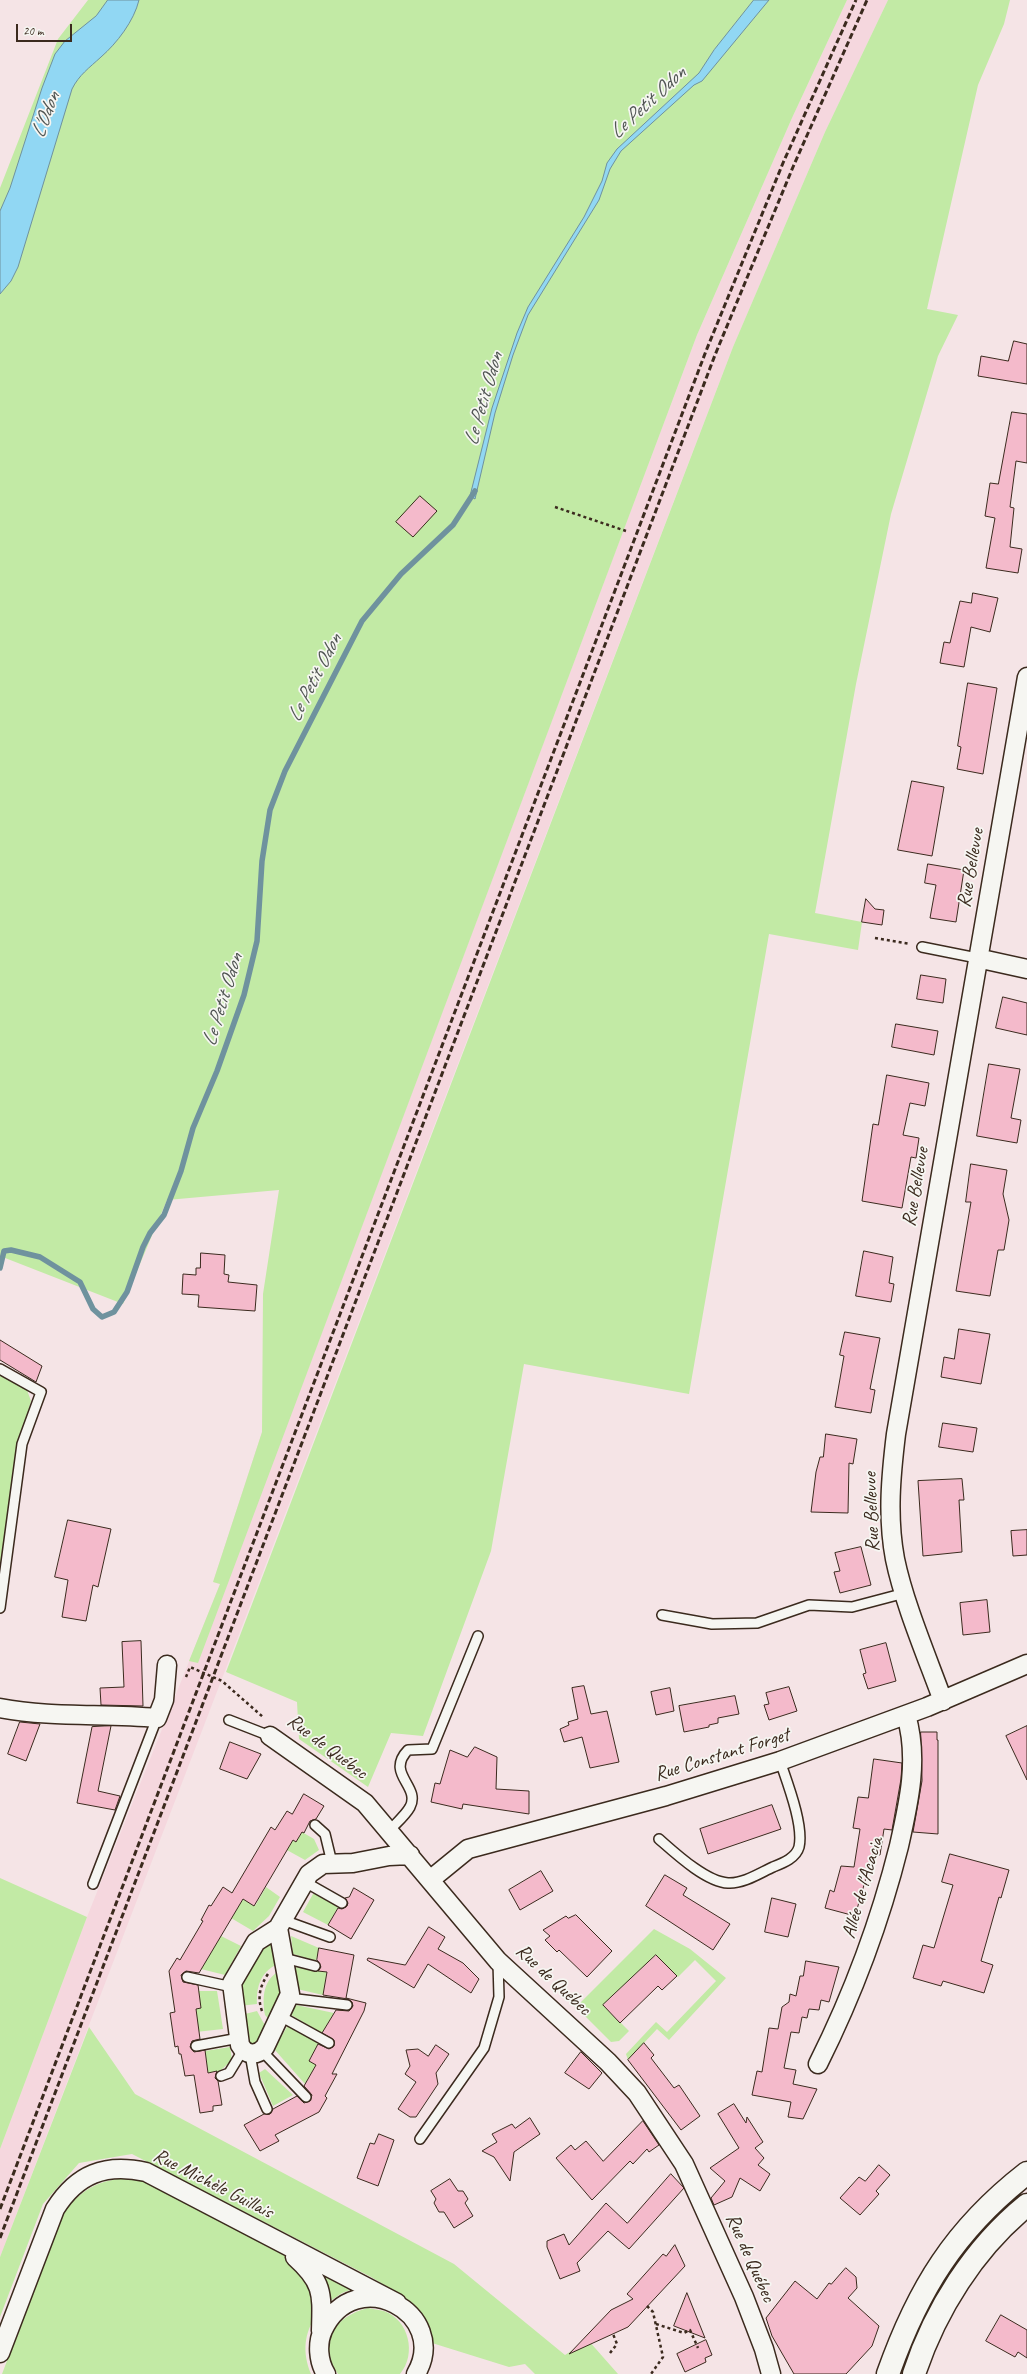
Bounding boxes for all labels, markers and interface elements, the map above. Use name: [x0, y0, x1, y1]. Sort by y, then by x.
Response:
scale bar: [18, 16, 74, 42]
text: 20 m: [23, 23, 43, 39]
water label: Le Petit Odon: [605, 61, 691, 145]
water label: L'Odon: [26, 89, 66, 141]
water label: Le Petit Odon: [459, 350, 509, 448]
water label: Le Petit Odon: [282, 630, 348, 726]
street label: Rue Bellevue: [952, 827, 990, 909]
water label: Le Petit Odon: [197, 951, 249, 1049]
street label: Rue Bellevue: [897, 1146, 935, 1228]
street label: Rue Bellevue: [859, 1472, 885, 1552]
street label: Rue de Québec: [282, 1709, 372, 1785]
street label: Rue Constant Forget: [652, 1723, 792, 1787]
street label: Allée de l'Acacia: [837, 1835, 889, 1941]
street label: Rue de Québec: [510, 1939, 596, 2021]
street label: Rue Michèle Guillais: [149, 2144, 277, 2224]
street label: Rue de Québec: [720, 2210, 780, 2306]

